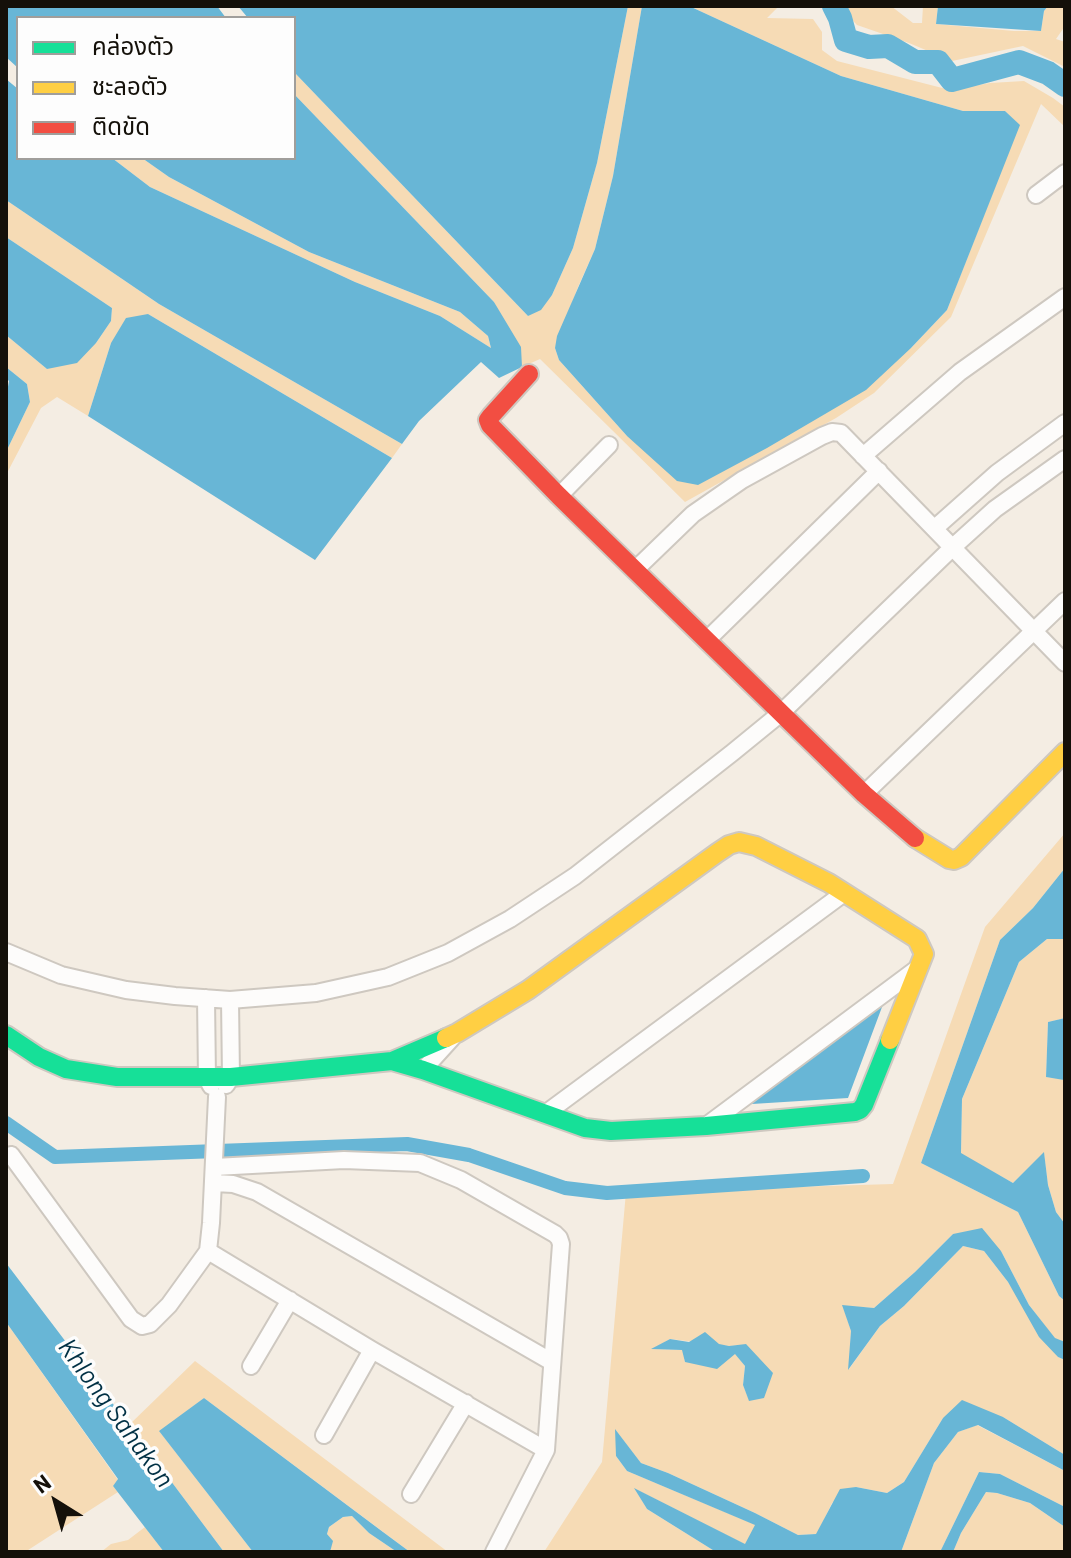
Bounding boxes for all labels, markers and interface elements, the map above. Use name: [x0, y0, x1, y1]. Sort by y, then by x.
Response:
legend: [16, 16, 296, 160]
text: คล่องตัว: [92, 31, 174, 60]
text: ชะลอตัว: [92, 71, 168, 100]
text: ติดขัด: [92, 111, 150, 140]
water label: Khlong Sahakon: [52, 1333, 180, 1493]
north arrow: [16, 1462, 96, 1542]
text: N: [28, 1468, 55, 1498]

